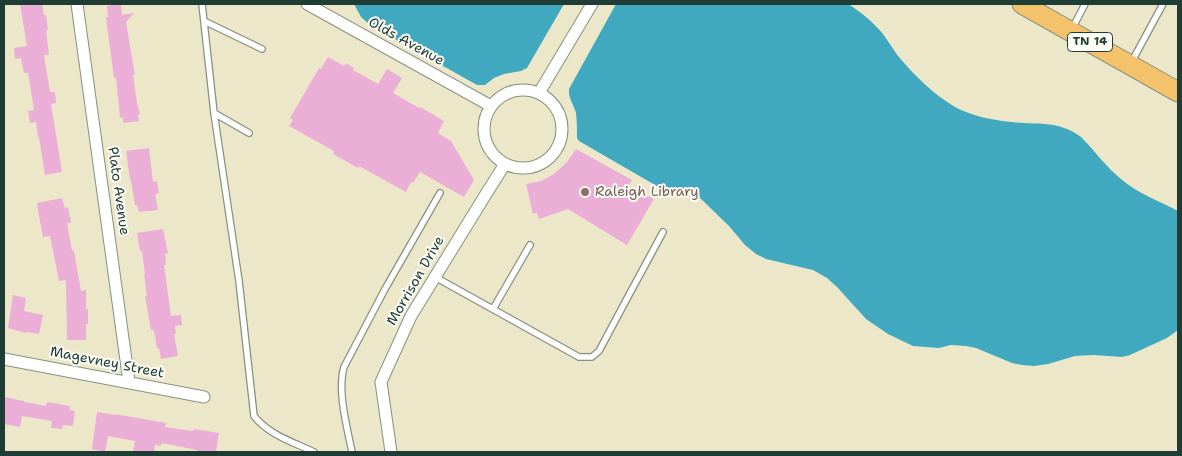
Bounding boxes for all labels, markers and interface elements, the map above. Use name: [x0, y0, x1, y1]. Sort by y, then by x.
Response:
street label: Olds Avenue: [365, 14, 447, 70]
road number: TN 14: [1068, 32, 1112, 52]
street label: Plato Avenue: [103, 146, 133, 236]
place label: Raleigh Library: [595, 184, 698, 200]
marker: Raleigh Library: [579, 186, 591, 198]
street label: Morrison Drive: [384, 233, 448, 329]
street label: Magevney Street: [49, 344, 165, 382]

